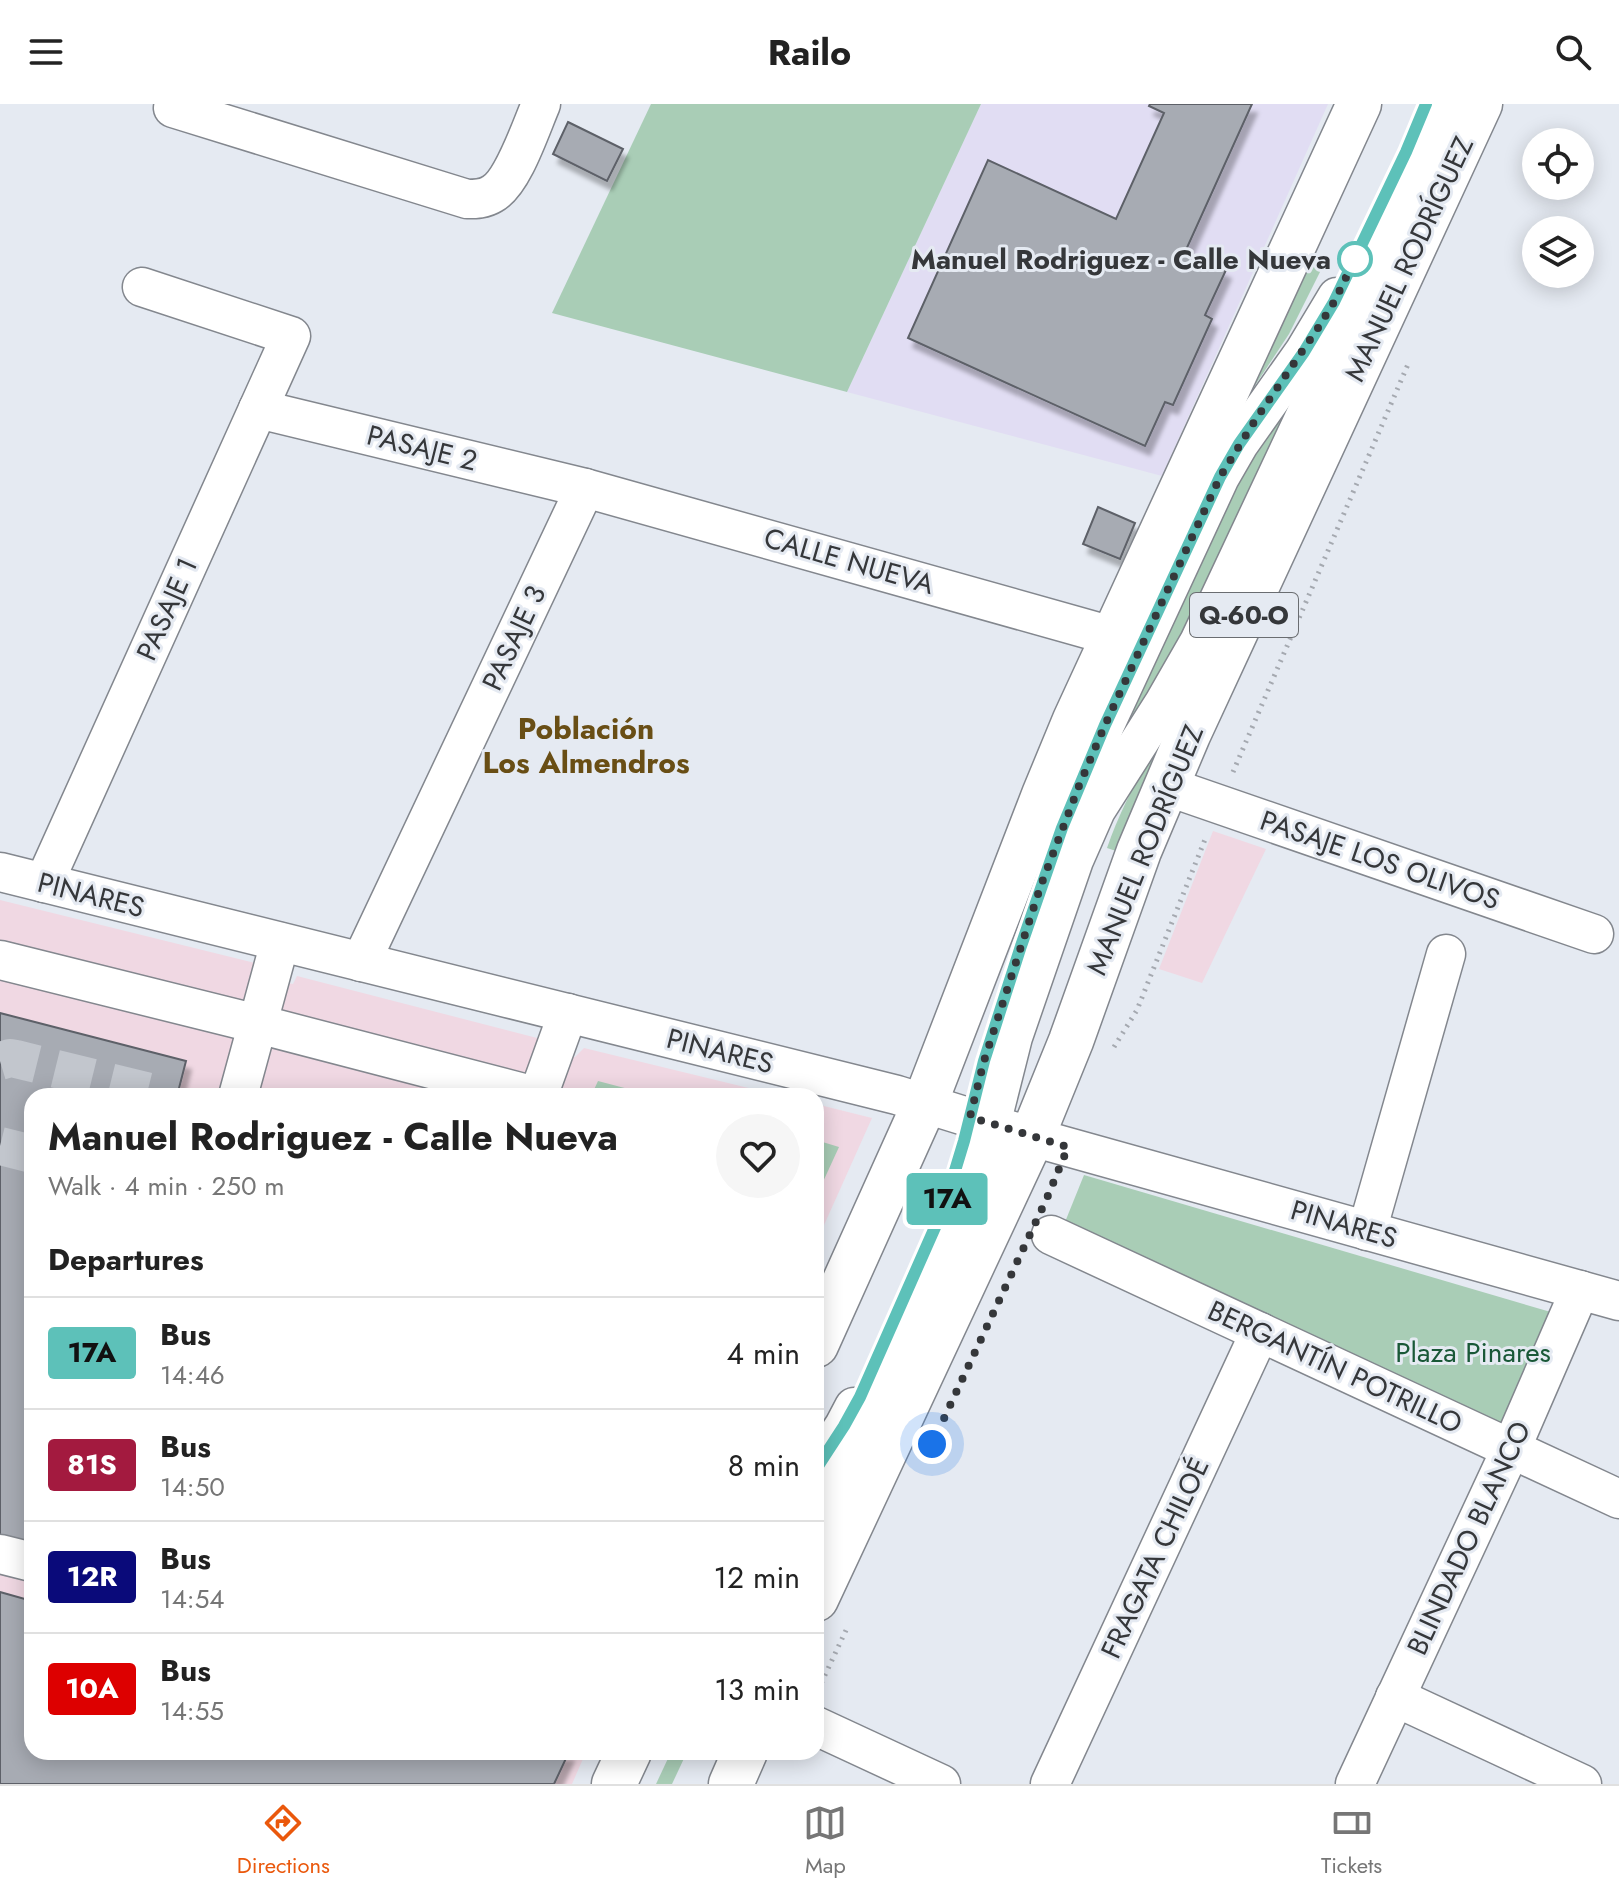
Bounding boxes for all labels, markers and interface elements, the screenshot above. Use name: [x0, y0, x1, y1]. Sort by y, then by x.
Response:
text: Railo: [768, 26, 851, 78]
icon: menu: [24, 30, 68, 74]
icon: search: [1551, 30, 1595, 74]
map controls: [1522, 128, 1594, 288]
button: locate: [1522, 128, 1594, 200]
street label: MANUEL RODRÍGUEZ: [1334, 130, 1484, 388]
button: layers: [1522, 216, 1594, 288]
place label: Manuel Rodriguez - Calle Nueva: [911, 239, 1331, 280]
marker: Manuel Rodriguez - Calle Nueva: [1338, 242, 1372, 276]
street label: PASAJE 2: [363, 415, 481, 481]
street label: CALLE NUEVA: [759, 517, 939, 605]
street label: PASAJE 1: [126, 551, 208, 667]
street label: PASAJE 3: [472, 579, 556, 697]
road number: Q-60-O: [1190, 593, 1298, 637]
district label: Población Los Almendros: [482, 707, 690, 784]
street label: MANUEL RODRÍGUEZ: [1076, 719, 1214, 981]
street label: PASAJE LOS OLIVOS: [1255, 800, 1505, 920]
street label: PINARES: [33, 862, 149, 928]
street label: PINARES: [662, 1018, 778, 1084]
text: Manuel Rodriguez - Calle Nueva: [48, 1109, 618, 1164]
button: heart: [716, 1114, 800, 1198]
text: Walk · 4 min · 250 m: [48, 1167, 285, 1205]
line badge: 17A: [901, 1173, 993, 1225]
text: 17A: [923, 1178, 971, 1219]
street label: PINARES: [1286, 1189, 1402, 1259]
text: Departures: [48, 1238, 204, 1281]
street label: BERGANTÍN POTRILLO: [1201, 1290, 1469, 1444]
text: Bus: [160, 1313, 211, 1356]
text: 17A: [68, 1332, 116, 1373]
text: 4 min: [727, 1332, 800, 1375]
park label: Plaza Pinares: [1395, 1332, 1551, 1373]
text: 14:46: [160, 1356, 225, 1394]
street label: BLINDADO BLANCO: [1397, 1414, 1541, 1662]
your location: [912, 1424, 952, 1464]
text: Bus: [160, 1425, 211, 1468]
text: 81S: [67, 1444, 117, 1485]
text: 8 min: [728, 1444, 800, 1487]
street label: FRAGATA CHILOÉ: [1091, 1451, 1219, 1665]
text: 14:50: [160, 1468, 225, 1506]
text: Bus: [160, 1537, 211, 1580]
text: 12R: [67, 1556, 117, 1597]
text: 12 min: [713, 1556, 800, 1599]
text: 14:54: [160, 1580, 224, 1618]
text: Bus: [160, 1649, 211, 1692]
text: 10A: [65, 1668, 119, 1709]
text: 13 min: [714, 1668, 800, 1711]
text: 14:55: [160, 1692, 224, 1730]
tab: Directions: [237, 1801, 330, 1881]
tab: Map: [803, 1801, 847, 1881]
tab: Tickets: [1321, 1801, 1382, 1881]

